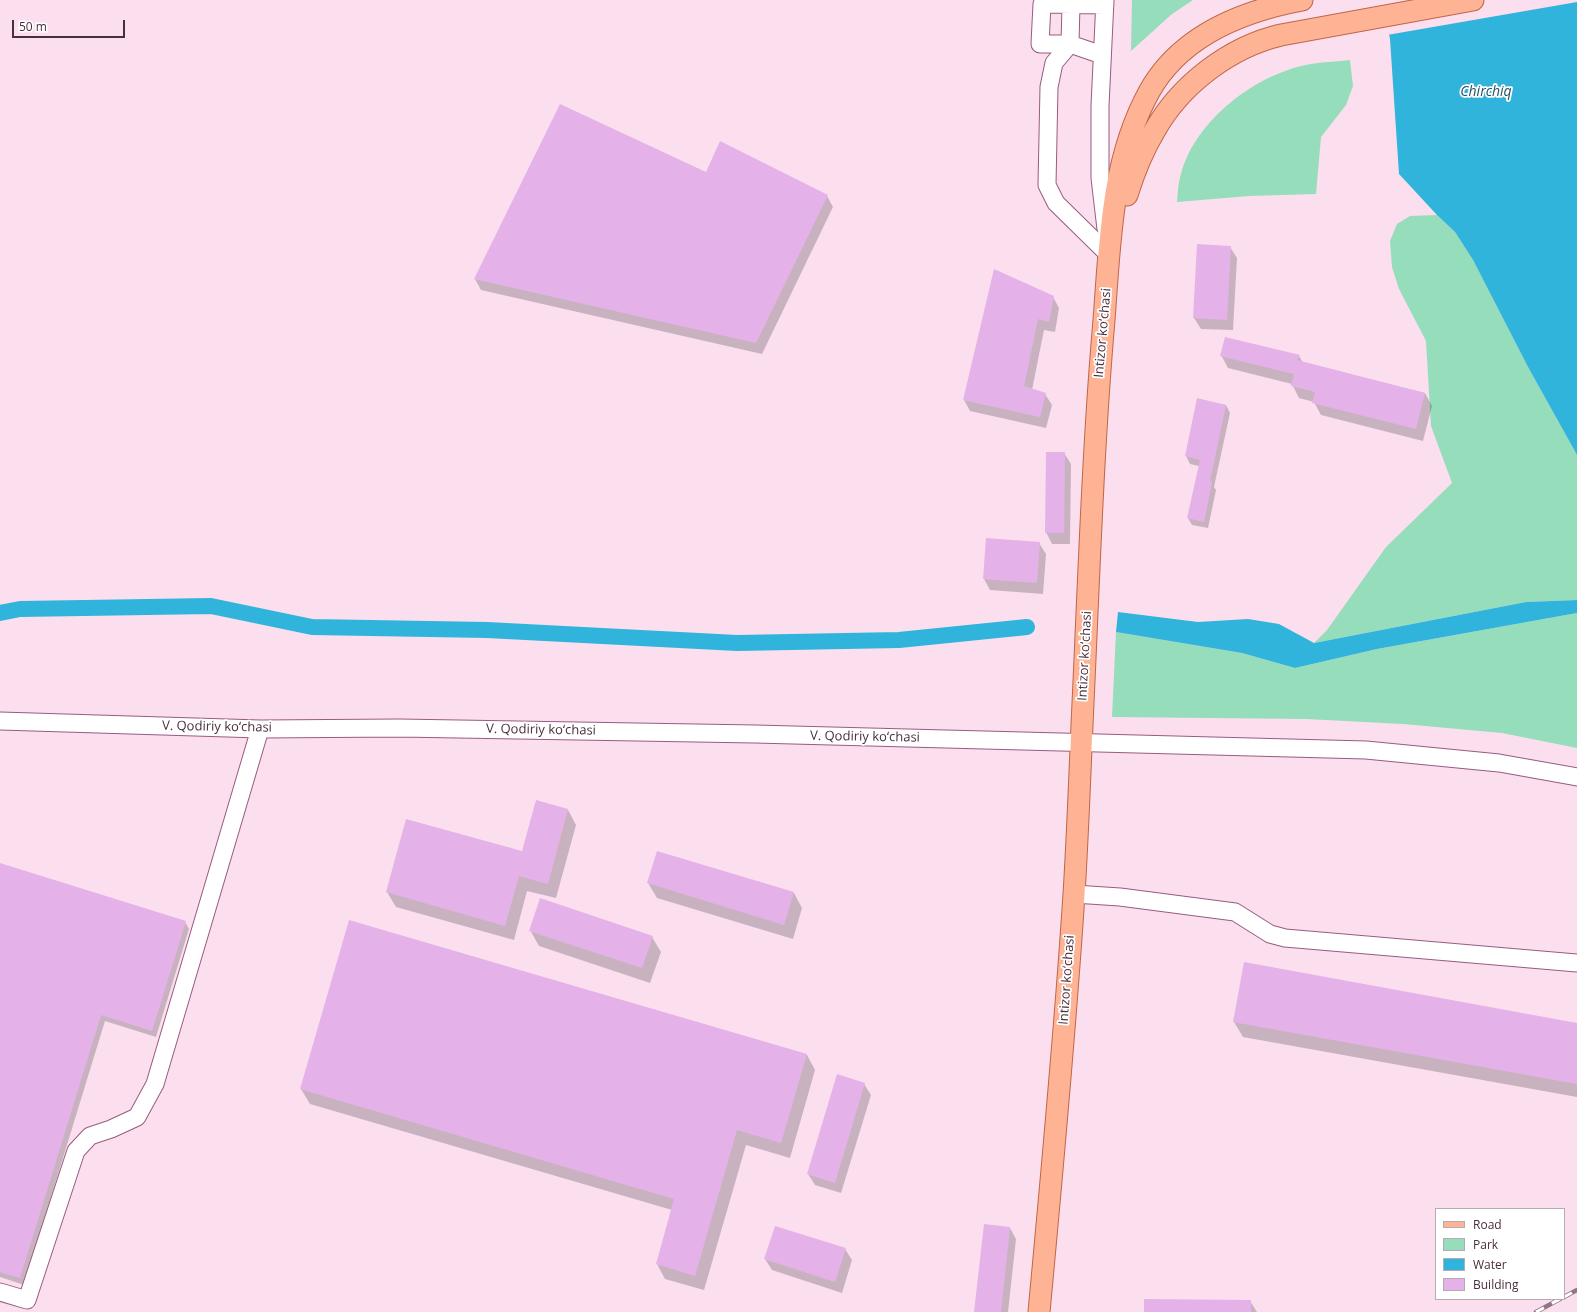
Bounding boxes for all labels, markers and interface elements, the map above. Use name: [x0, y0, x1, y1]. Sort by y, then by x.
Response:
scale bar: [14, 12, 127, 38]
text: 50 m: [19, 18, 47, 35]
water label: Chirchiq: [1460, 84, 1512, 100]
street label: Intizor ko‘chasi: [1091, 288, 1115, 378]
street label: Intizor ko‘chasi: [1075, 611, 1095, 701]
street label: V. Qodiriy ko‘chasi: [162, 718, 272, 736]
street label: V. Qodiriy ko‘chasi: [486, 721, 596, 739]
street label: V. Qodiriy ko‘chasi: [810, 728, 920, 746]
street label: Intizor ko‘chasi: [1056, 935, 1078, 1025]
legend: [1435, 1208, 1565, 1300]
text: Road: [1473, 1216, 1502, 1233]
text: Park: [1473, 1236, 1498, 1253]
text: Water: [1473, 1256, 1507, 1273]
text: Building: [1473, 1276, 1518, 1293]

